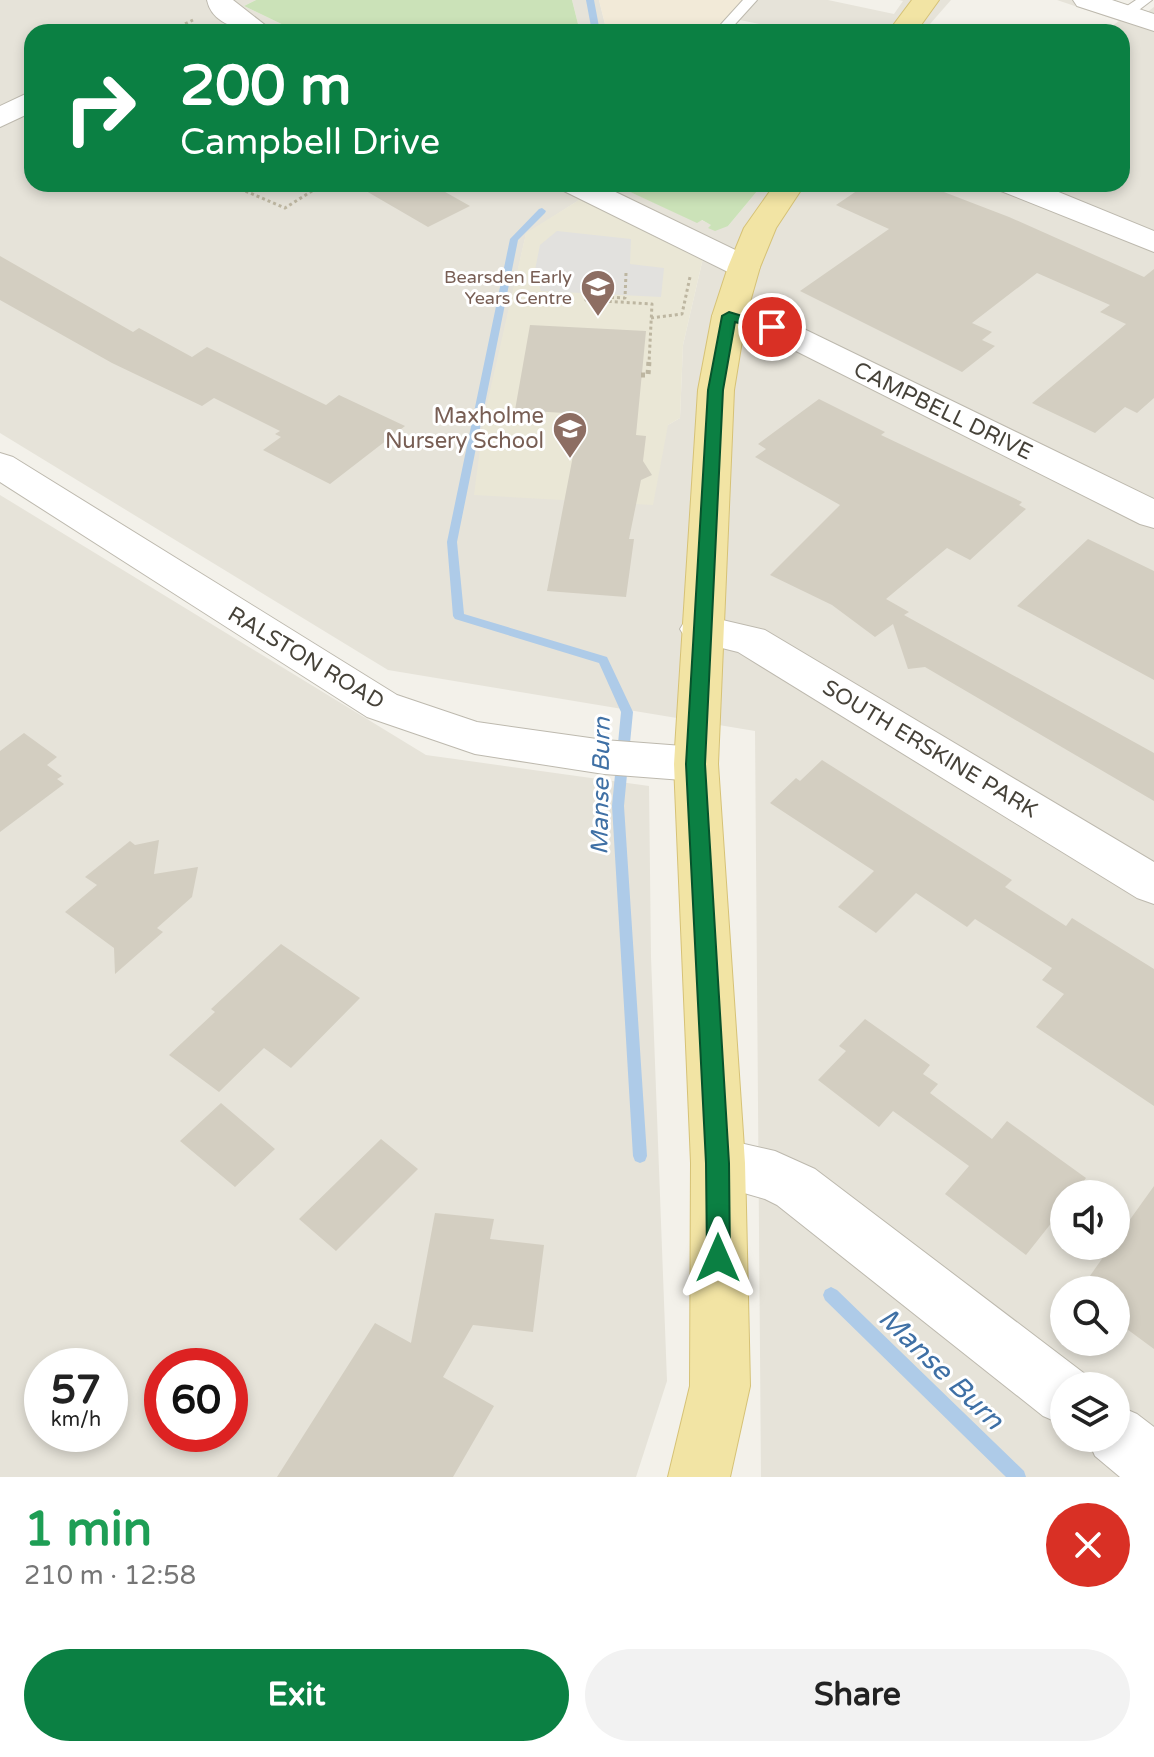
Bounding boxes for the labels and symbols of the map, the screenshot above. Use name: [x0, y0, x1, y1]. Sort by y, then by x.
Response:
place label: Bearsden Early Years Centre: [444, 266, 572, 309]
school or university icon: Bearsden Early Years Centre: [579, 268, 617, 318]
pin: [738, 293, 806, 361]
street label: CAMPBELL DRIVE: [849, 356, 1037, 466]
place label: Maxholme Nursery School: [385, 403, 544, 454]
school or university icon: Maxholme Nursery School: [551, 410, 589, 460]
street label: RALSTON ROAD: [223, 601, 389, 715]
street label: SOUTH ERSKINE PARK: [818, 674, 1042, 824]
water label: Manse Burn: [585, 716, 617, 855]
position arrow: [676, 1216, 760, 1300]
water label: Manse Burn: [871, 1301, 1011, 1438]
speed limit sign: 60: [144, 1348, 248, 1452]

